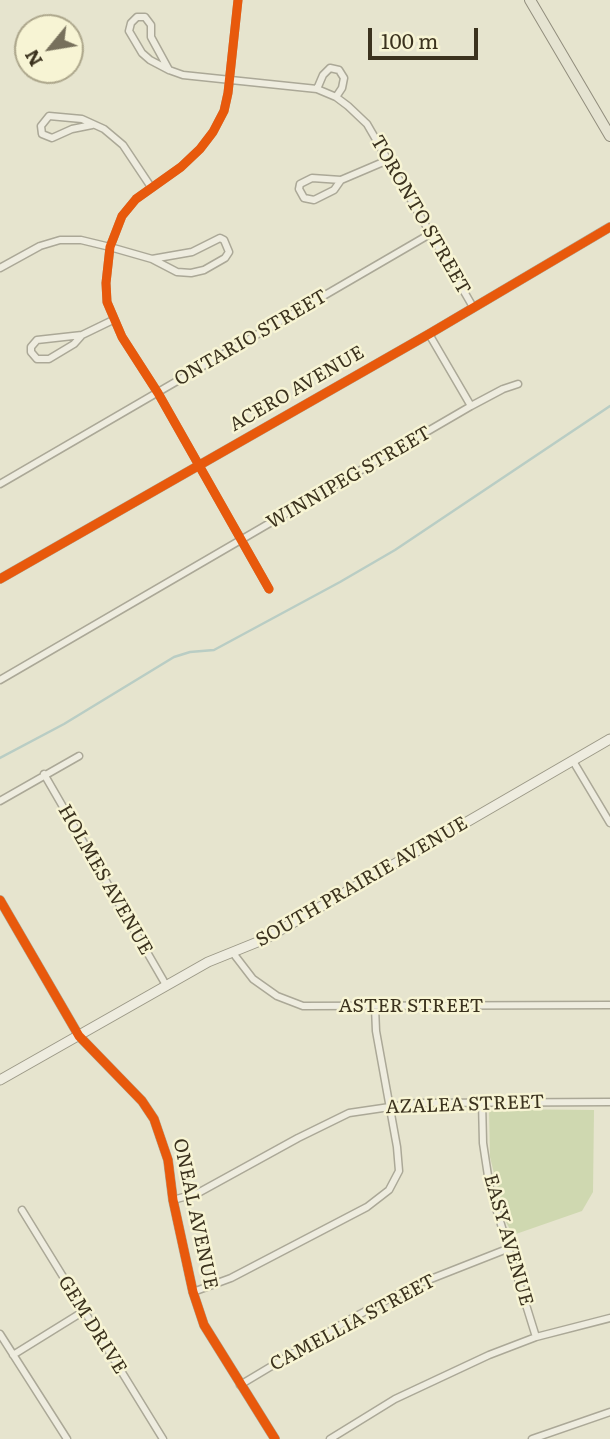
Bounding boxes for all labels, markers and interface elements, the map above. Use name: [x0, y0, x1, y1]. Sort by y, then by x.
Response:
north arrow: [14, 14, 84, 84]
scale bar: [372, 14, 482, 58]
text: 100 m: [381, 24, 438, 55]
text: N: [16, 45, 49, 72]
street label: TORONTO STREET: [365, 131, 475, 299]
street label: ONTARIO STREET: [171, 285, 331, 391]
street label: ACERO AVENUE: [226, 341, 368, 437]
street label: WINNIPEG STREET: [263, 422, 435, 534]
street label: HOLMES AVENUE: [53, 801, 157, 959]
street label: SOUTH PRAIRIE AVENUE: [252, 812, 472, 952]
street label: ASTER STREET: [338, 995, 484, 1017]
street label: AZALEA STREET: [385, 1091, 545, 1119]
street label: ONEAL AVENUE: [168, 1136, 222, 1292]
street label: EASY AVENUE: [478, 1172, 538, 1308]
street label: CAMELLIA STREET: [266, 1270, 440, 1376]
street label: GEM DRIVE: [53, 1272, 131, 1378]

